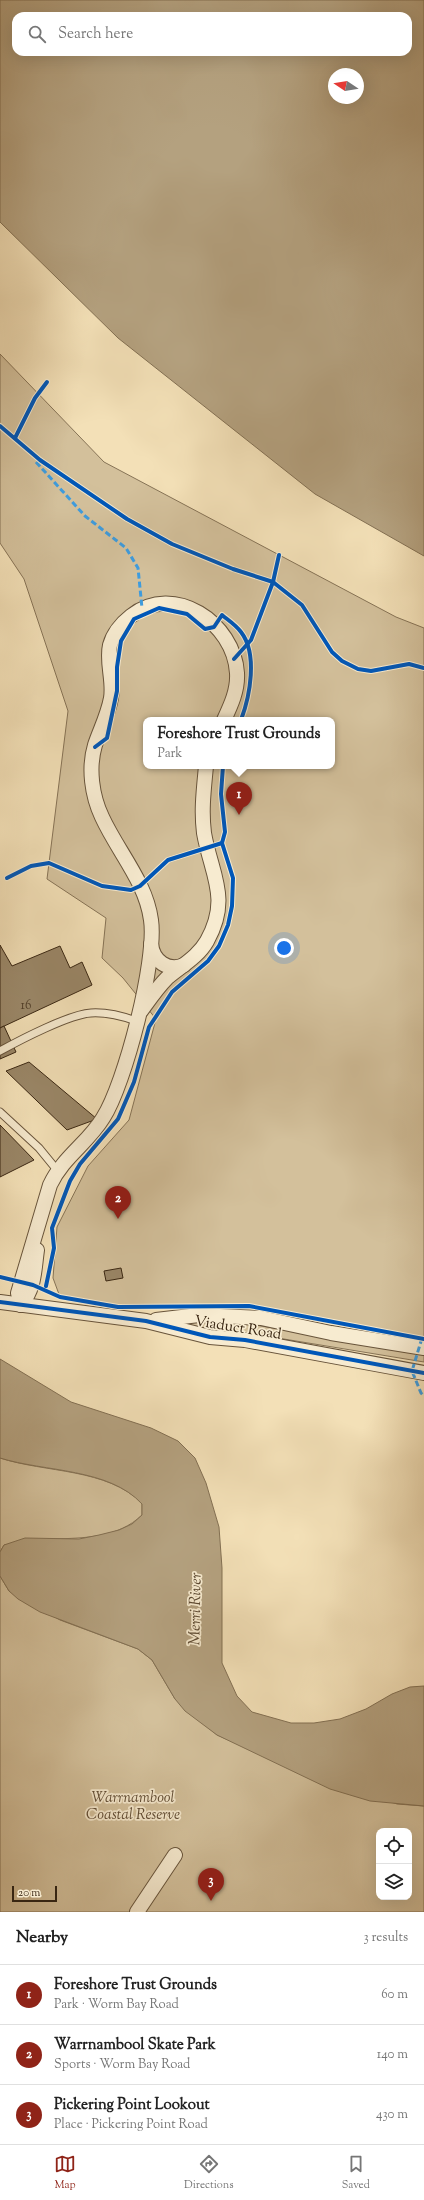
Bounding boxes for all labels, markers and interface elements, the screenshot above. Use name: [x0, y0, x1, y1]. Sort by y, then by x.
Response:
search box: [12, 12, 412, 56]
icon: search: [26, 23, 48, 45]
text: Search here: [58, 24, 133, 45]
north arrow: [328, 68, 364, 104]
popup: [143, 717, 335, 769]
text: Foreshore Trust Grounds: [157, 724, 321, 745]
text: Park: [157, 745, 182, 763]
pin: 1: [226, 782, 252, 815]
your location: [274, 938, 294, 958]
house number: 16: [21, 997, 31, 1015]
pin: 2: [105, 1186, 131, 1219]
street label: Viaduct Road: [193, 1311, 283, 1346]
water label: Merri River: [184, 1572, 209, 1646]
park label: Warrnambool Coastal Reserve: [86, 1788, 180, 1826]
map controls: [376, 1828, 412, 1900]
button: locate: [376, 1828, 412, 1864]
button: layers: [376, 1864, 412, 1900]
pin: 3: [198, 1868, 224, 1901]
scale bar: [12, 1884, 57, 1903]
text: 20 m: [18, 1885, 40, 1901]
text: Nearby: [16, 1926, 68, 1950]
text: 3 results: [363, 1929, 408, 1947]
text: Foreshore Trust Grounds: [54, 1975, 217, 1996]
text: 1: [27, 1986, 31, 2004]
text: 60 m: [381, 1986, 408, 2004]
text: Park · Worm Bay Road: [54, 1996, 179, 2014]
text: Warrnambool Skate Park: [54, 2035, 216, 2056]
text: 2: [26, 2046, 32, 2064]
text: 140 m: [377, 2046, 408, 2064]
text: Sports · Worm Bay Road: [54, 2056, 190, 2074]
text: Pickering Point Lookout: [54, 2095, 210, 2116]
text: 3: [26, 2106, 32, 2124]
text: 430 m: [376, 2106, 408, 2124]
text: Place · Pickering Point Road: [54, 2116, 208, 2134]
tab: Map: [54, 2153, 76, 2193]
tab: Directions: [184, 2153, 234, 2193]
tab: Saved: [342, 2153, 370, 2193]

